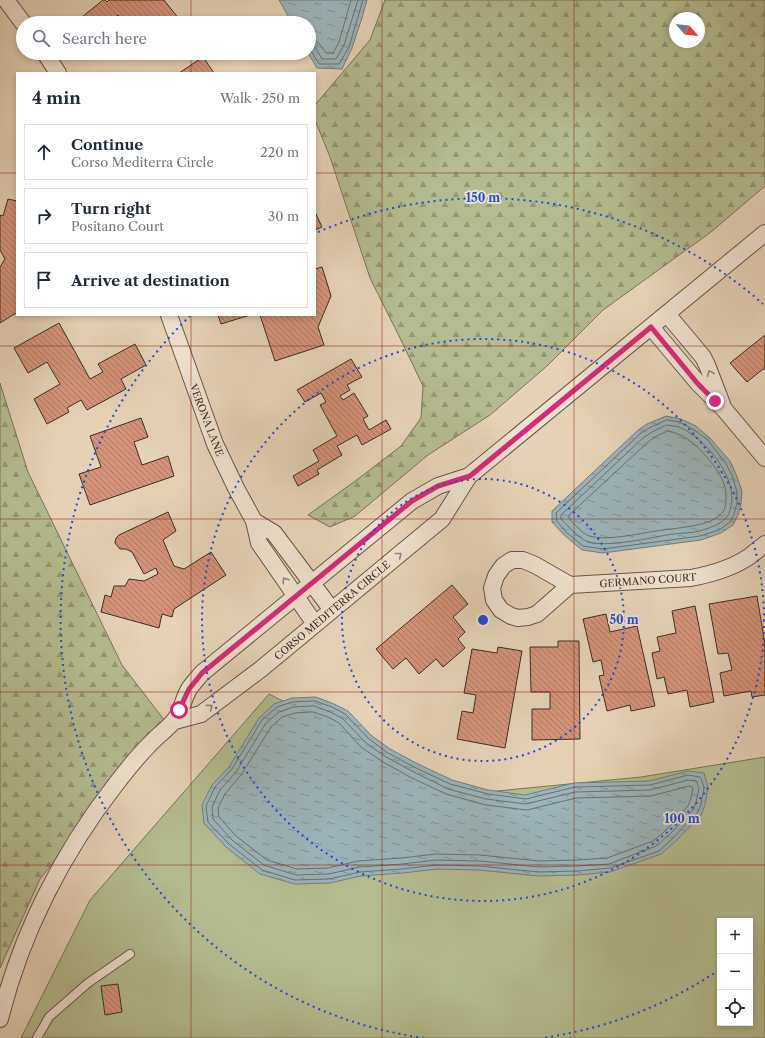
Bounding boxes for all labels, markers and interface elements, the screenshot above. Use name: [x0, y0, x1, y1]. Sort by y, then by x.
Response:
north arrow: [669, 12, 705, 48]
search box: [16, 16, 316, 60]
icon: search: [30, 27, 52, 49]
text: Search here: [62, 29, 147, 48]
text: 4 min: [32, 88, 81, 108]
text: Walk · 250 m: [220, 90, 300, 106]
text: Continue: [71, 135, 143, 154]
icon: ahead: [33, 141, 55, 163]
text: 220 m: [260, 144, 299, 160]
text: Corso Mediterra Circle: [71, 154, 214, 170]
text: 150 m: [466, 190, 500, 205]
text: Turn right: [71, 199, 151, 218]
icon: right: [33, 205, 55, 227]
text: 30 m: [268, 208, 299, 224]
text: Positano Court: [71, 218, 164, 234]
icon: arrive: [33, 269, 55, 291]
text: Arrive at destination: [71, 271, 230, 290]
one-way arrow: [707, 369, 715, 377]
street label: VERONA LANE: [186, 381, 226, 458]
route end: [706, 392, 724, 410]
one-way arrow: [394, 553, 401, 560]
street label: CORSO MEDITERRA CIRCLE: [272, 558, 393, 663]
street label: GERMANO COURT: [599, 571, 697, 590]
one-way arrow: [283, 578, 290, 585]
text: 50 m: [609, 612, 639, 627]
centre of rings: [476, 613, 490, 627]
route start: [170, 701, 188, 719]
one-way arrow: [206, 705, 213, 712]
text: 100 m: [664, 811, 700, 826]
map controls: [717, 918, 753, 1026]
button: +: [717, 918, 753, 954]
button: −: [717, 954, 753, 990]
button: locate: [717, 990, 753, 1026]

